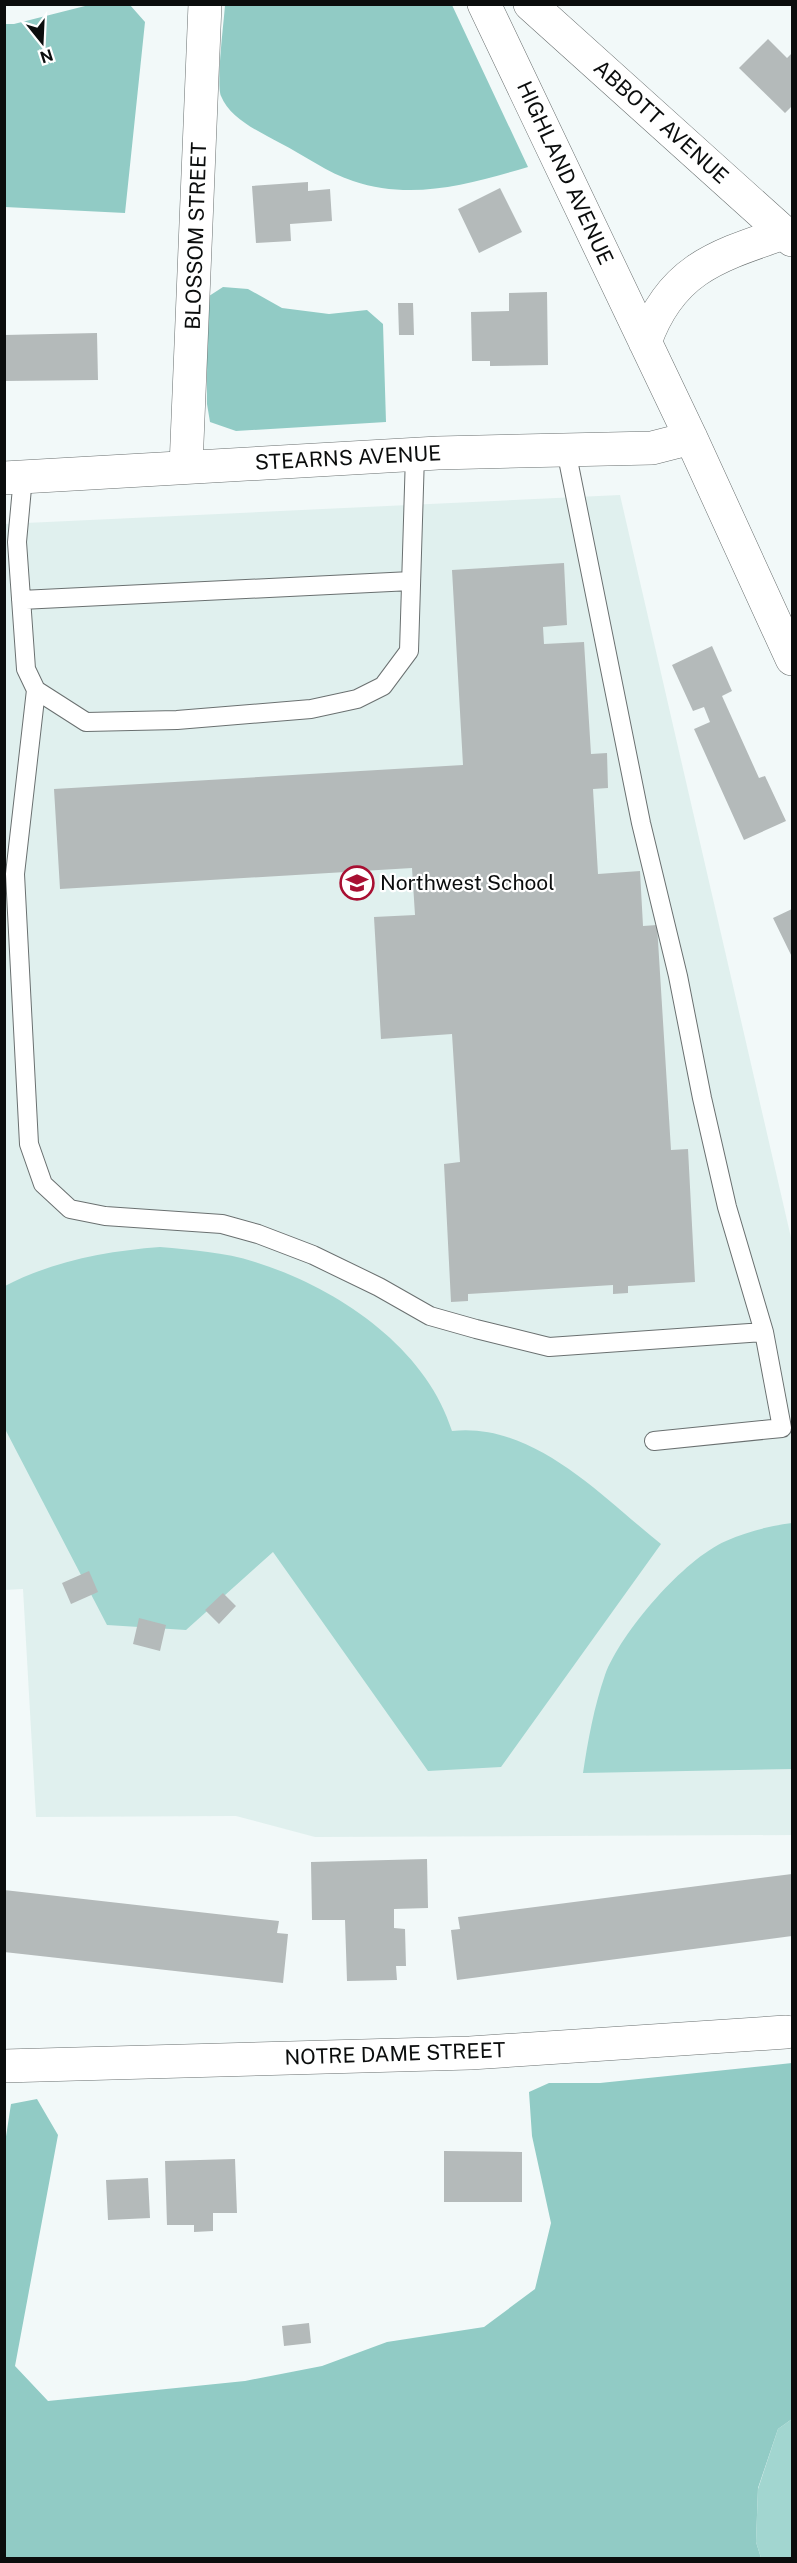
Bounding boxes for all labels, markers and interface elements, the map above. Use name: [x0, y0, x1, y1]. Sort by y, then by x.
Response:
north arrow: [12, 12, 72, 72]
text: N: [38, 45, 55, 67]
street label: ABBOTT AVENUE: [589, 55, 734, 189]
street label: HIGHLAND AVENUE: [512, 77, 619, 269]
street label: BLOSSOM STREET: [180, 142, 211, 330]
street label: STEARNS AVENUE: [254, 440, 442, 475]
school or university icon: Northwest School: [339, 865, 375, 901]
place label: Northwest School: [380, 870, 555, 895]
street label: NOTRE DAME STREET: [284, 2037, 506, 2070]

